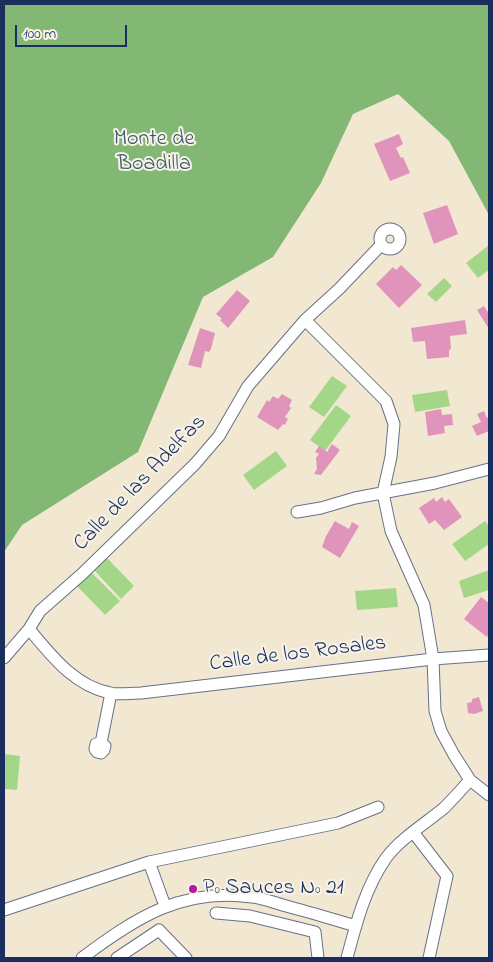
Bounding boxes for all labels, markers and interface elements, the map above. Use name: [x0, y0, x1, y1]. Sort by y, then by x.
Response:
scale bar: [18, 15, 130, 47]
text: 100 m: [23, 23, 56, 45]
park label: Monte de Boadilla: [114, 127, 194, 178]
street label: Calle de las Adelfas: [69, 410, 213, 558]
street label: Calle de los Rosales: [208, 631, 388, 679]
place label: Pº Sauces Nº 21: [203, 876, 344, 902]
marker: Pº Sauces Nº 21: [187, 883, 199, 895]

